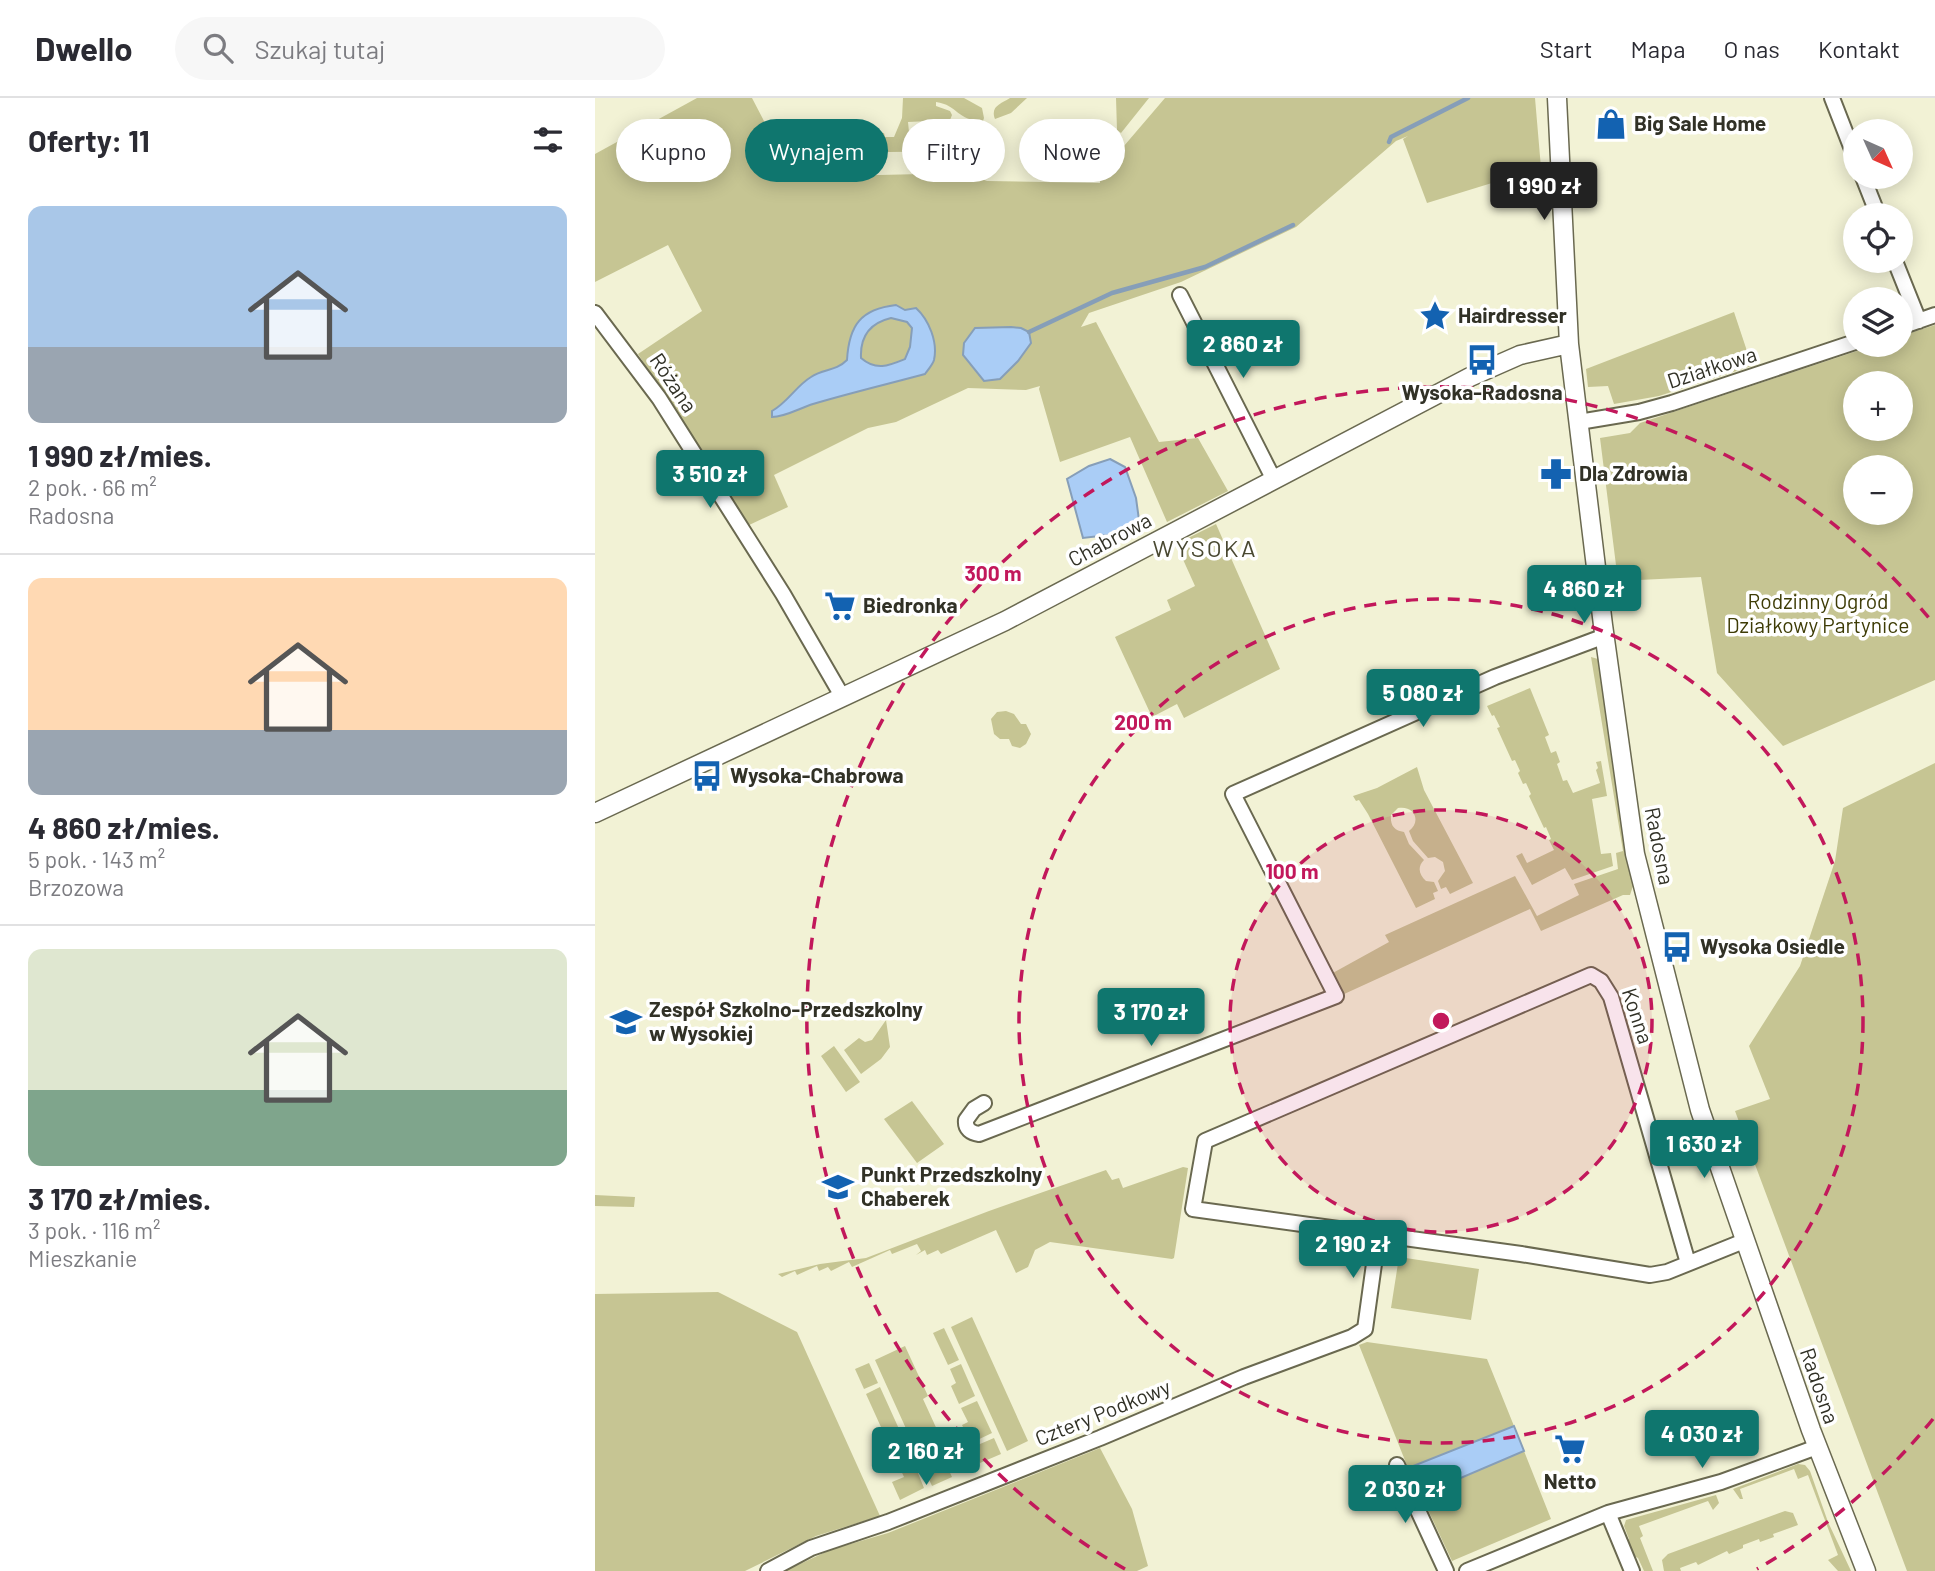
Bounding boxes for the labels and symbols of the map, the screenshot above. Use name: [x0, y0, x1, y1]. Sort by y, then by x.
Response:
shop icon: Big Sale Home: [1594, 107, 1628, 141]
place label: Big Sale Home: [1634, 110, 1766, 135]
north arrow: [1843, 119, 1913, 189]
pin: 1 990 zł: [1472, 162, 1616, 222]
place icon: Hairdresser: [1418, 299, 1452, 333]
place label: Hairdresser: [1458, 302, 1567, 327]
pin: 2 860 zł: [1171, 320, 1315, 380]
street label: Działkowa: [1664, 340, 1759, 393]
bus stop icon: Wysoka-Radosna: [1465, 343, 1499, 377]
street label: Różana: [645, 348, 703, 417]
place label: Wysoka-Radosna: [1401, 379, 1563, 404]
pin: 3 510 zł: [638, 450, 782, 510]
pharmacy icon: Dla Zdrowia: [1539, 457, 1573, 491]
place label: Dla Zdrowia: [1579, 460, 1688, 485]
street label: Chabrowa: [1063, 506, 1155, 571]
district label: WYSOKA: [1152, 533, 1258, 562]
text: 300 m: [964, 560, 1022, 585]
pin: 4 860 zł: [1512, 566, 1656, 625]
park label: Rodzinny Ogród Działkowy Partynice: [1727, 588, 1909, 637]
supermarket icon: Biedronka: [823, 589, 857, 623]
place label: Biedronka: [863, 592, 957, 617]
pin: 5 080 zł: [1351, 670, 1495, 729]
text: 200 m: [1114, 709, 1172, 734]
bus stop icon: Wysoka-Chabrowa: [690, 759, 724, 793]
place label: Wysoka-Chabrowa: [730, 762, 904, 787]
street label: Radosna: [1641, 805, 1680, 887]
text: 100 m: [1265, 858, 1319, 883]
bus stop icon: Wysoka Osiedle: [1660, 930, 1694, 964]
place label: Wysoka Osiedle: [1700, 933, 1845, 958]
street label: Konna: [1618, 984, 1659, 1047]
pin: 3 170 zł: [1079, 988, 1223, 1048]
place label: Zespół Szkolno-Przedszkolny w Wysokiej: [649, 996, 923, 1045]
school or university icon: Zespół Szkolno-Przedszkolny w Wysokiej: [609, 1005, 643, 1039]
centre of rings: [1429, 1009, 1453, 1033]
pin: 1 630 zł: [1632, 1121, 1776, 1180]
place label: Punkt Przedszkolny Chaberek: [861, 1161, 1043, 1210]
school or university icon: Punkt Przedszkolny Chaberek: [821, 1170, 855, 1204]
pin: 2 190 zł: [1281, 1220, 1425, 1280]
street label: Radosna: [1796, 1344, 1845, 1427]
street label: Cztery Podkowy: [1031, 1373, 1174, 1450]
pin: 4 030 zł: [1630, 1410, 1774, 1470]
pin: 2 160 zł: [854, 1428, 998, 1487]
supermarket icon: Netto: [1553, 1432, 1587, 1466]
pin: 2 030 zł: [1333, 1466, 1477, 1525]
place label: Netto: [1544, 1468, 1596, 1493]

